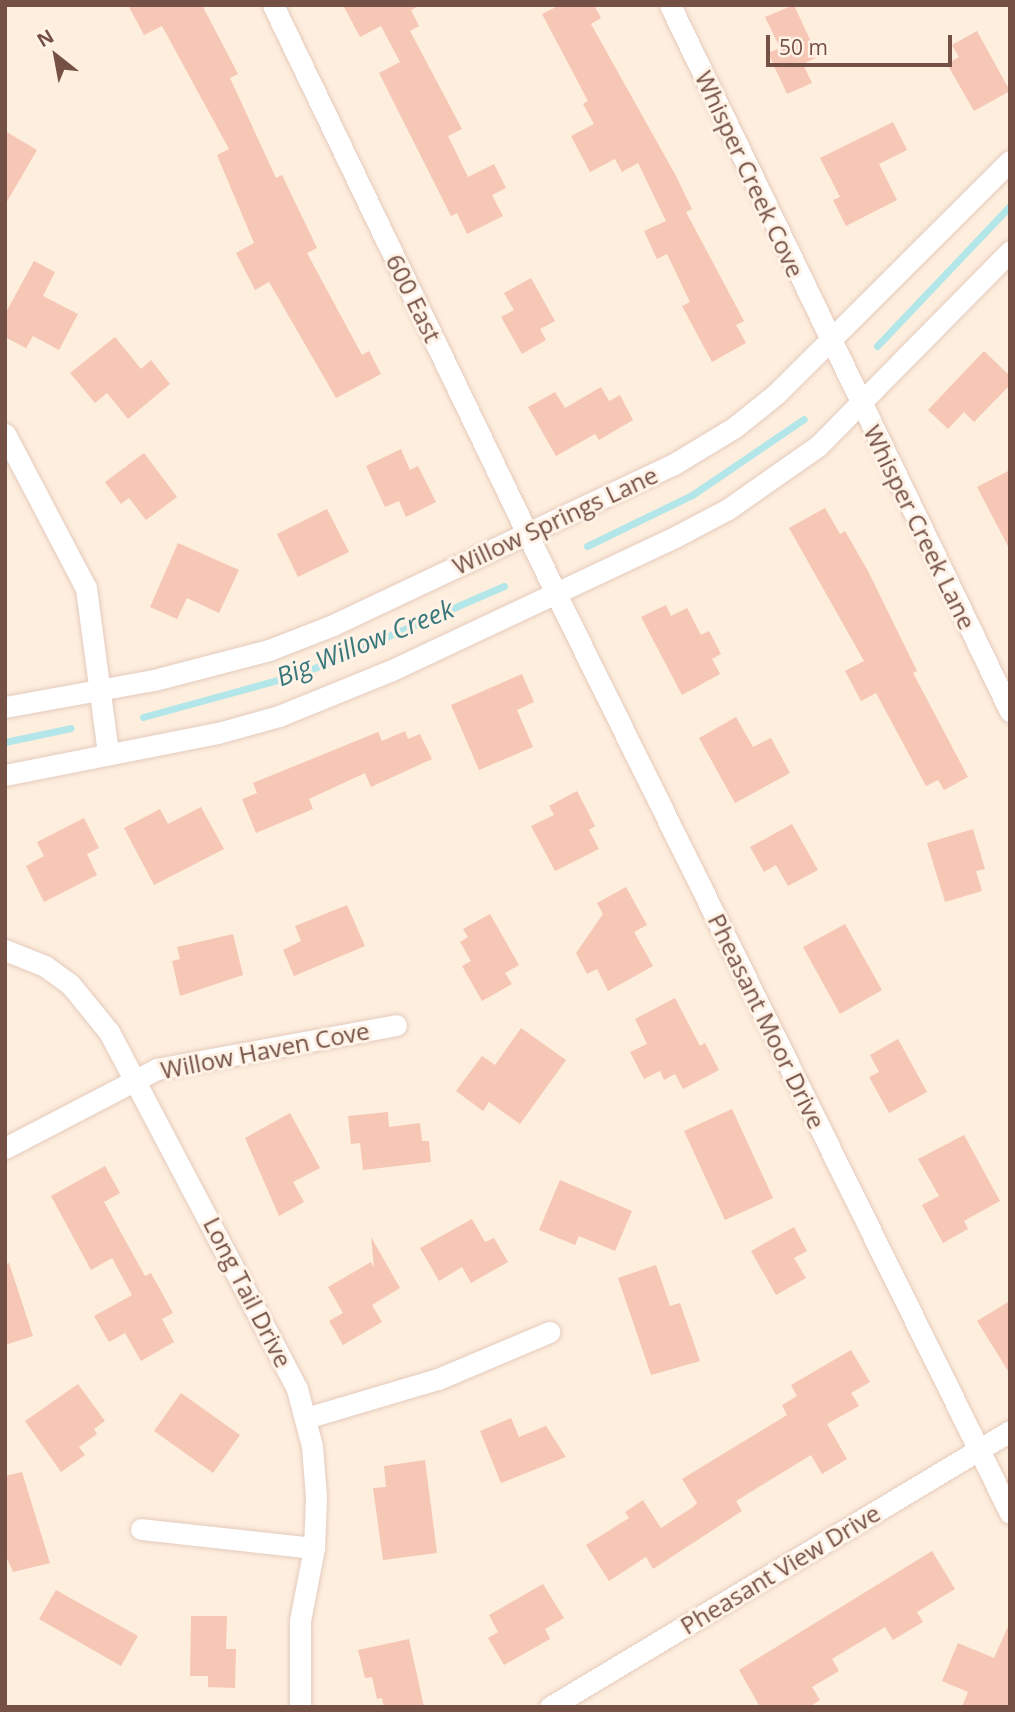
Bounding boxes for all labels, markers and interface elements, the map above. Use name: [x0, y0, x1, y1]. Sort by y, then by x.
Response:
north arrow: [21, 21, 91, 91]
scale bar: [770, 21, 956, 65]
text: N: [32, 23, 58, 53]
text: 50 m: [779, 33, 828, 61]
street label: Whisper Creek Cove: [690, 66, 810, 282]
street label: 600 East: [380, 249, 448, 347]
street label: Whisper Creek Lane: [858, 420, 982, 634]
street label: Willow Springs Lane: [448, 460, 662, 580]
water label: Big Willow Creek: [272, 593, 458, 693]
street label: Pheasant Moor Drive: [702, 909, 832, 1133]
street label: Willow Haven Cove: [158, 1016, 372, 1084]
street label: Long Tail Drive: [198, 1212, 298, 1372]
street label: Pheasant View Drive: [675, 1498, 885, 1640]

